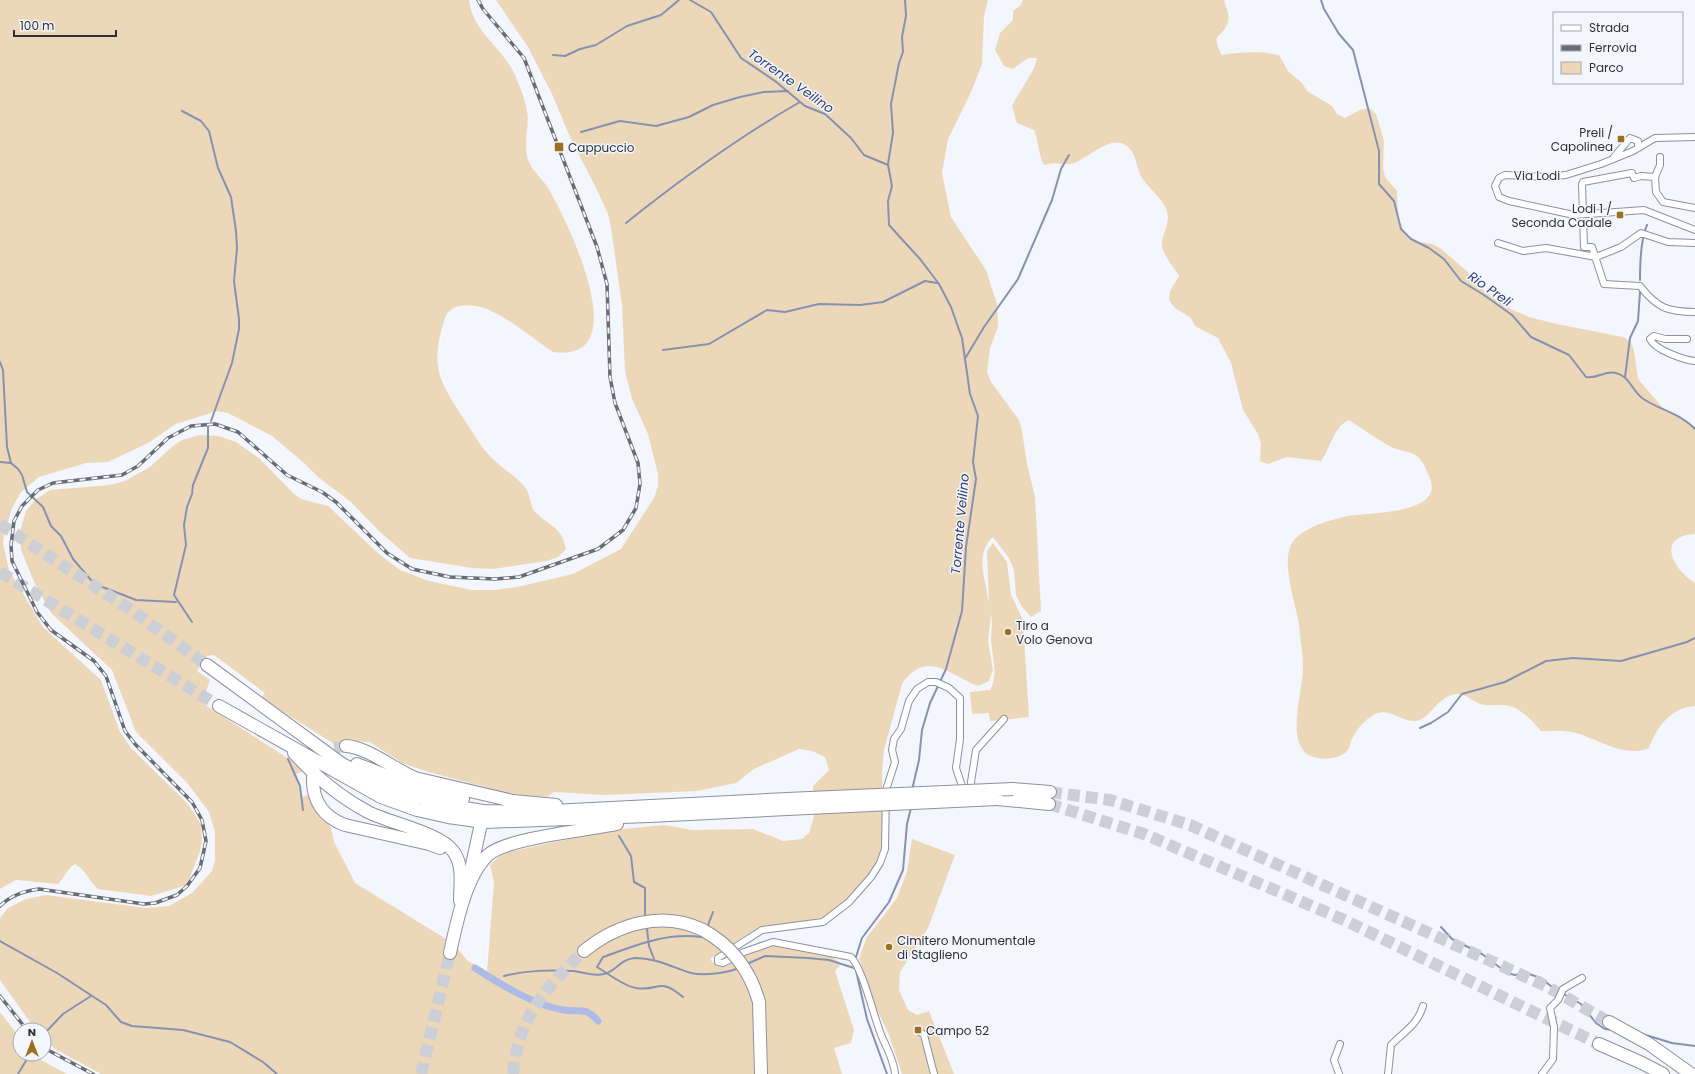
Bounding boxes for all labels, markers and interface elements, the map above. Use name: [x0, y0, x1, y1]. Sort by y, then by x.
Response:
scale bar: [14, 12, 116, 38]
legend: [1553, 12, 1683, 84]
text: 100 m: [20, 17, 54, 34]
text: Strada: [1589, 19, 1629, 36]
text: Ferrovia: [1589, 39, 1637, 56]
water label: Torrente Veilino: [744, 44, 838, 118]
text: Parco: [1589, 59, 1624, 76]
place label: Preli / Capolinea: [1551, 124, 1613, 155]
marker: Preli / Capolinea: [1616, 134, 1626, 144]
place label: Cappuccio: [568, 139, 635, 156]
marker: Cappuccio: [553, 141, 565, 153]
street label: Via Lodi: [1514, 167, 1560, 184]
place label: Lodi 1 / Seconda Cadale: [1511, 200, 1612, 231]
marker: Lodi 1 / Seconda Cadale: [1615, 210, 1625, 220]
water label: Rio Preli: [1464, 267, 1517, 312]
water label: Torrente Veilino: [946, 473, 974, 575]
place label: Tiro a Volo Genova: [1016, 617, 1093, 648]
marker: Tiro a Volo Genova: [1003, 627, 1013, 637]
place label: Cimitero Monumentale di Staglieno: [897, 932, 1035, 963]
marker: Cimitero Monumentale di Staglieno: [884, 942, 894, 952]
north arrow: [12, 1022, 52, 1062]
place label: Campo 52: [926, 1022, 989, 1039]
text: N: [28, 1024, 36, 1040]
marker: Campo 52: [913, 1025, 923, 1035]

